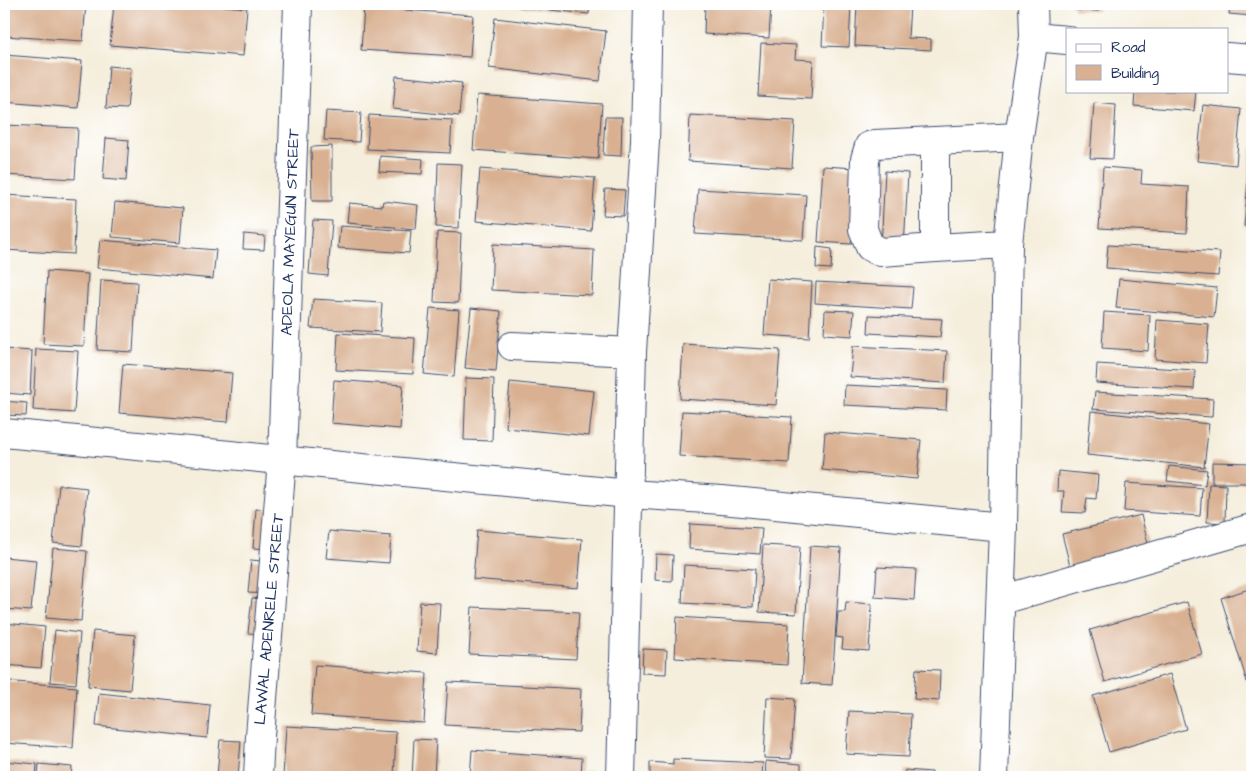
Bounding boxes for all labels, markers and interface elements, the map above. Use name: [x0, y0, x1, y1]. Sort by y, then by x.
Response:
legend: [1066, 28, 1228, 92]
text: Road: [1111, 37, 1146, 58]
text: Building: [1111, 63, 1159, 85]
street label: ADEOLA MAYEGUN STREET: [275, 128, 305, 336]
street label: LAWAL ADENRELE STREET: [249, 512, 289, 726]

